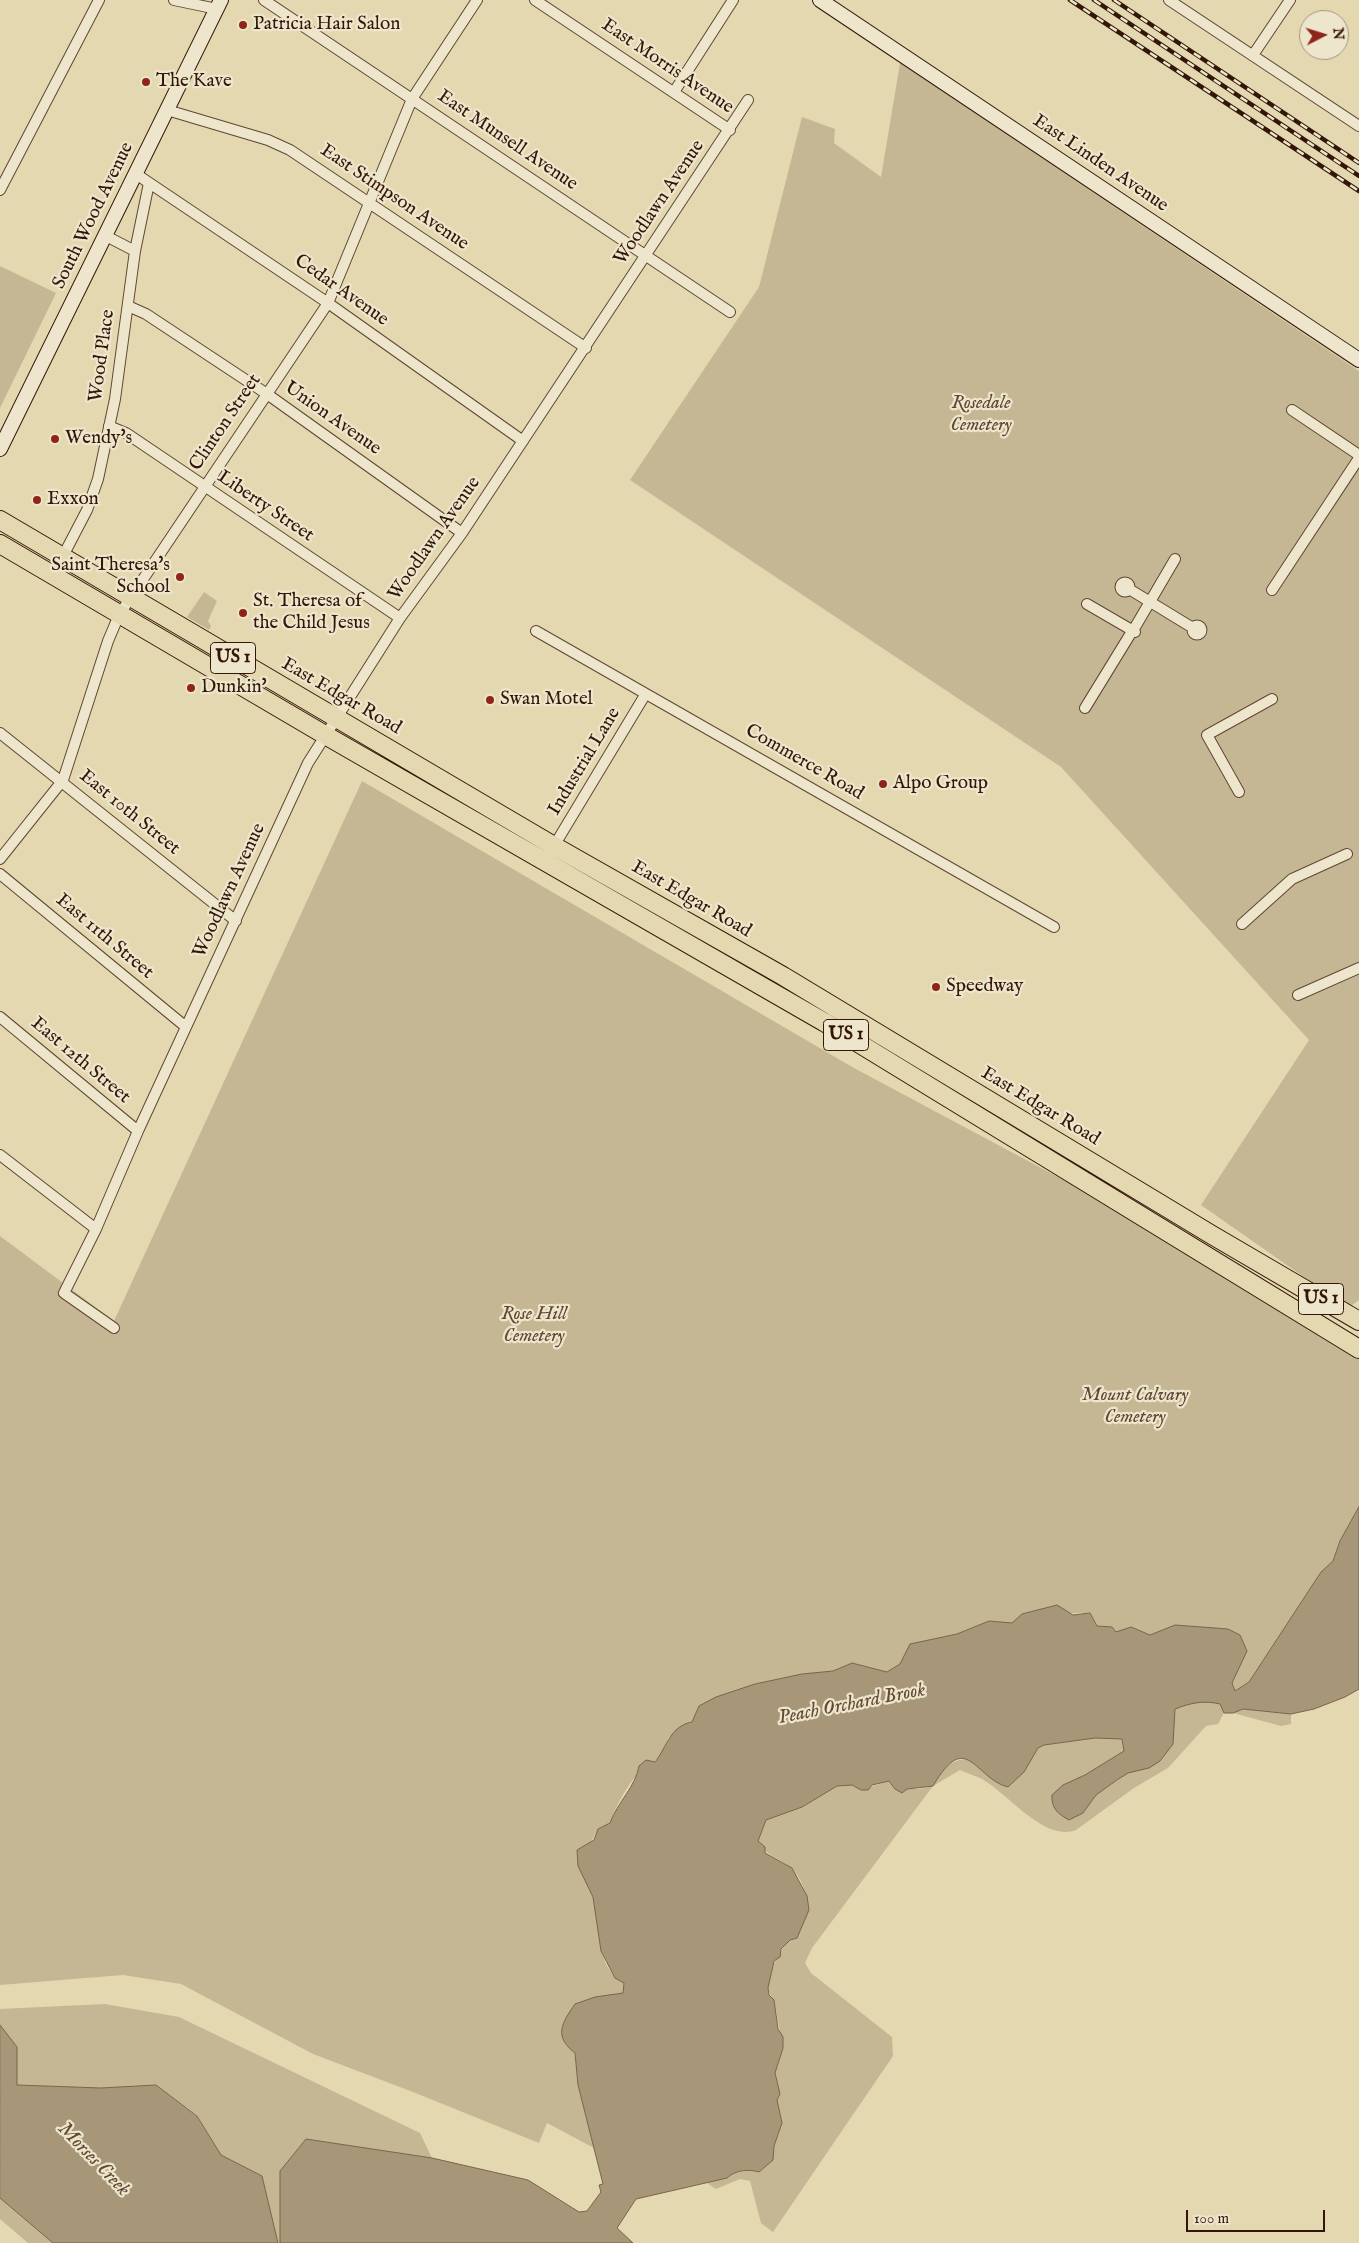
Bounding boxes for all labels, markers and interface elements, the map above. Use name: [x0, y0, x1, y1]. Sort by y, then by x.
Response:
north arrow: [1299, 10, 1349, 60]
place label: Patricia Hair Salon: [253, 14, 400, 36]
street label: East Morris Avenue: [597, 14, 737, 120]
marker: Patricia Hair Salon: [237, 19, 249, 31]
text: N: [1328, 27, 1347, 41]
place label: The Kave: [156, 71, 232, 93]
marker: The Kave: [140, 76, 152, 88]
street label: East Munsell Avenue: [432, 86, 582, 196]
street label: East Linden Avenue: [1028, 110, 1172, 218]
street label: Woodlawn Avenue: [610, 136, 710, 270]
street label: South Wood Avenue: [49, 139, 139, 293]
street label: East Stimpson Avenue: [315, 140, 473, 256]
street label: Cedar Avenue: [289, 250, 393, 332]
street label: Wood Place: [85, 308, 121, 404]
street label: Clinton Street: [185, 370, 267, 476]
street label: Union Avenue: [279, 377, 385, 461]
park label: Rosedale Cemetery: [950, 393, 1012, 437]
place label: Wendy's: [65, 428, 132, 450]
marker: Wendy's: [49, 433, 61, 445]
street label: Liberty Street: [212, 466, 318, 548]
street label: Woodlawn Avenue: [384, 473, 486, 605]
place label: Exxon: [47, 489, 99, 511]
marker: Exxon: [31, 494, 43, 506]
place label: Saint Theresa's School: [51, 555, 170, 599]
marker: Saint Theresa's School: [174, 571, 186, 583]
place label: St. Theresa of the Child Jesus: [253, 591, 370, 635]
marker: St. Theresa of the Child Jesus: [237, 607, 249, 619]
road number: US 1: [210, 642, 256, 674]
street label: East Edgar Road: [277, 653, 405, 741]
place label: Dunkin': [201, 677, 267, 699]
marker: Dunkin': [185, 682, 197, 694]
place label: Swan Motel: [500, 689, 593, 711]
marker: Swan Motel: [484, 694, 496, 706]
street label: Industrial Lane: [544, 704, 626, 820]
street label: Commerce Road: [741, 720, 867, 806]
street label: East 10th Street: [74, 765, 184, 861]
place label: Alpo Group: [893, 773, 988, 795]
marker: Alpo Group: [877, 778, 889, 790]
street label: Woodlawn Avenue: [189, 820, 271, 962]
street label: East Edgar Road: [627, 856, 755, 944]
street label: East 11th Street: [50, 889, 158, 985]
place label: Speedway: [946, 976, 1023, 998]
marker: Speedway: [930, 981, 942, 993]
street label: East 12th Street: [26, 1013, 134, 1109]
road number: US 1: [824, 1020, 868, 1050]
street label: East Edgar Road: [976, 1063, 1104, 1151]
road number: US 1: [1298, 1284, 1344, 1315]
park label: Rose Hill Cemetery: [501, 1304, 567, 1348]
park label: Mount Calvary Cemetery: [1082, 1385, 1188, 1429]
water label: Peach Orchard Brook: [776, 1679, 928, 1731]
water label: Morses Creek: [52, 2118, 134, 2202]
scale bar: [1189, 2200, 1328, 2232]
text: 100 m: [1194, 2209, 1229, 2228]

